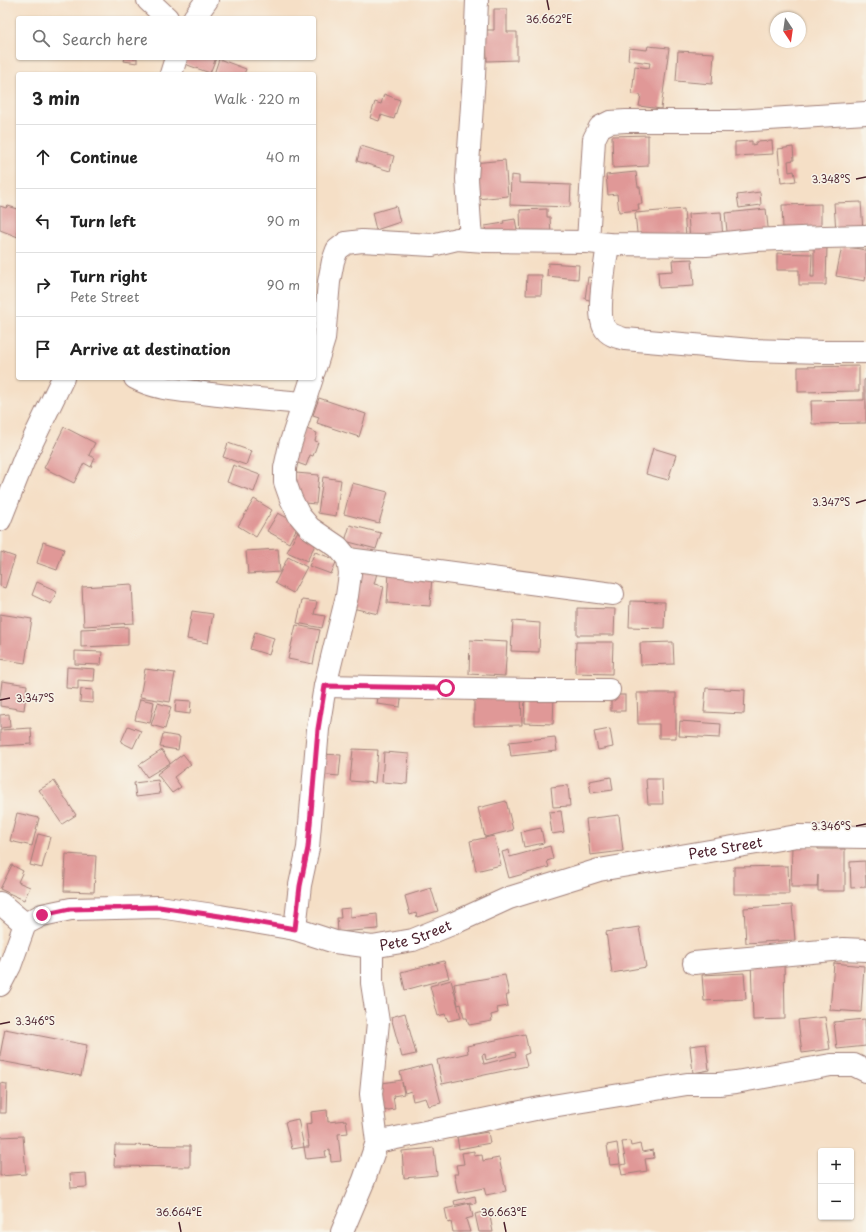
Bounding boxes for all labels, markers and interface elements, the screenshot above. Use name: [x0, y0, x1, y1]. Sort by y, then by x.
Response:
text: 36.662°E: [526, 11, 572, 26]
north arrow: [770, 12, 806, 48]
search box: [16, 16, 316, 60]
icon: search: [30, 27, 52, 49]
text: Search here: [62, 27, 148, 50]
text: 3 min: [32, 85, 80, 111]
text: Walk · 220 m: [214, 89, 300, 108]
text: Continue: [70, 145, 138, 168]
icon: ahead: [32, 146, 54, 168]
text: 40 m: [266, 147, 300, 166]
text: 3.348°S: [811, 171, 851, 186]
text: Turn left: [70, 209, 136, 232]
icon: left: [32, 210, 54, 232]
text: 90 m: [267, 211, 300, 230]
text: Turn right: [70, 264, 147, 287]
icon: right: [32, 274, 54, 296]
text: 90 m: [267, 275, 300, 294]
text: Pete Street: [70, 287, 139, 306]
text: Arrive at destination: [70, 337, 231, 360]
icon: arrive: [32, 338, 54, 360]
text: 3.347°S: [812, 494, 850, 509]
route start: [437, 679, 455, 697]
text: 3.347°S: [16, 690, 54, 705]
text: 3.346°S: [811, 818, 851, 833]
street label: Pete Street: [687, 831, 764, 864]
route end: [33, 906, 51, 924]
street label: Pete Street: [378, 914, 455, 956]
text: 3.346°S: [15, 1013, 55, 1028]
map controls: [818, 1148, 854, 1220]
button: +: [818, 1148, 854, 1184]
button: −: [818, 1184, 854, 1220]
text: 36.664°E: [156, 1204, 202, 1219]
text: 36.663°E: [481, 1204, 527, 1219]

